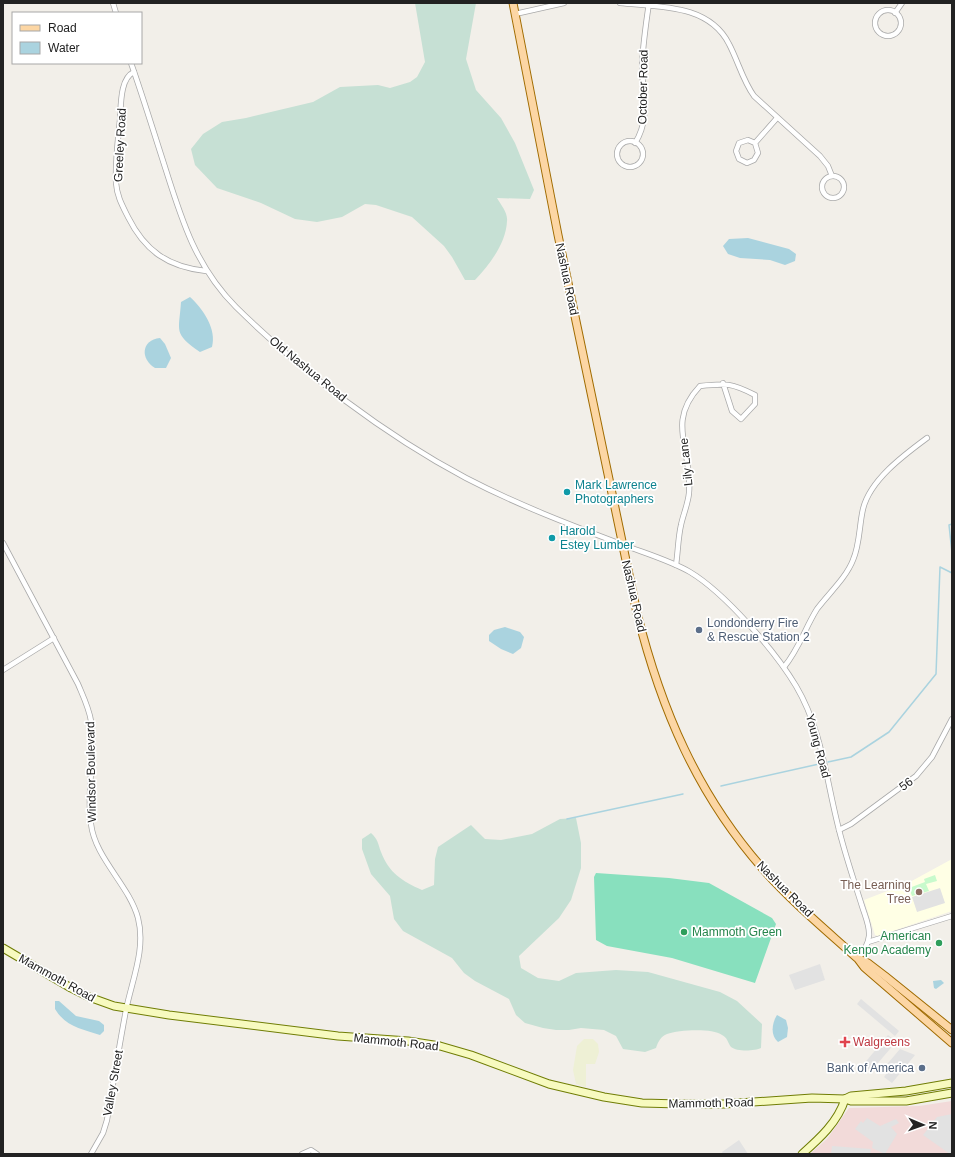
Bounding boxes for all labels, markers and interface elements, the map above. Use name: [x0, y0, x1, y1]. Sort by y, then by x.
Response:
legend: [12, 12, 142, 64]
text: Road: [48, 21, 77, 35]
text: Water: [48, 41, 80, 55]
street label: October Road: [635, 50, 651, 124]
street label: Greeley Road: [111, 108, 129, 182]
street label: Nashua Road: [553, 242, 581, 316]
street label: Old Nashua Road: [267, 334, 349, 404]
street label: Lily Lane: [676, 437, 695, 487]
place label: Mark Lawrence Photographers: [575, 478, 657, 506]
marker: Mark Lawrence Photographers: [562, 487, 572, 497]
place label: Harold Estey Lumber: [560, 524, 634, 552]
marker: Harold Estey Lumber: [547, 533, 557, 543]
street label: Nashua Road: [619, 559, 649, 633]
place label: Londonderry Fire & Rescue Station 2: [707, 616, 810, 644]
marker: Londonderry Fire & Rescue Station 2: [694, 625, 704, 635]
street label: Young Road: [803, 712, 833, 780]
street label: Windsor Boulevard: [83, 721, 99, 823]
street label: 56: [896, 774, 916, 794]
street label: Nashua Road: [754, 858, 816, 920]
place label: The Learning Tree: [840, 878, 911, 906]
marker: The Learning Tree: [914, 887, 924, 897]
place label: Mammoth Green: [692, 925, 782, 939]
marker: Mammoth Green: [679, 927, 689, 937]
place label: American Kenpo Academy: [844, 929, 931, 957]
marker: American Kenpo Academy: [934, 938, 944, 948]
street label: Mammoth Road: [16, 951, 98, 1005]
street label: Mammoth Road: [353, 1031, 439, 1053]
place label: Walgreens: [853, 1035, 910, 1049]
marker: Walgreens: [840, 1037, 850, 1047]
street label: Valley Street: [100, 1048, 126, 1117]
place label: Bank of America: [827, 1061, 914, 1075]
marker: Bank of America: [917, 1063, 927, 1073]
street label: Mammoth Road: [668, 1095, 754, 1111]
north arrow: [903, 1105, 943, 1145]
text: N: [927, 1121, 939, 1130]

